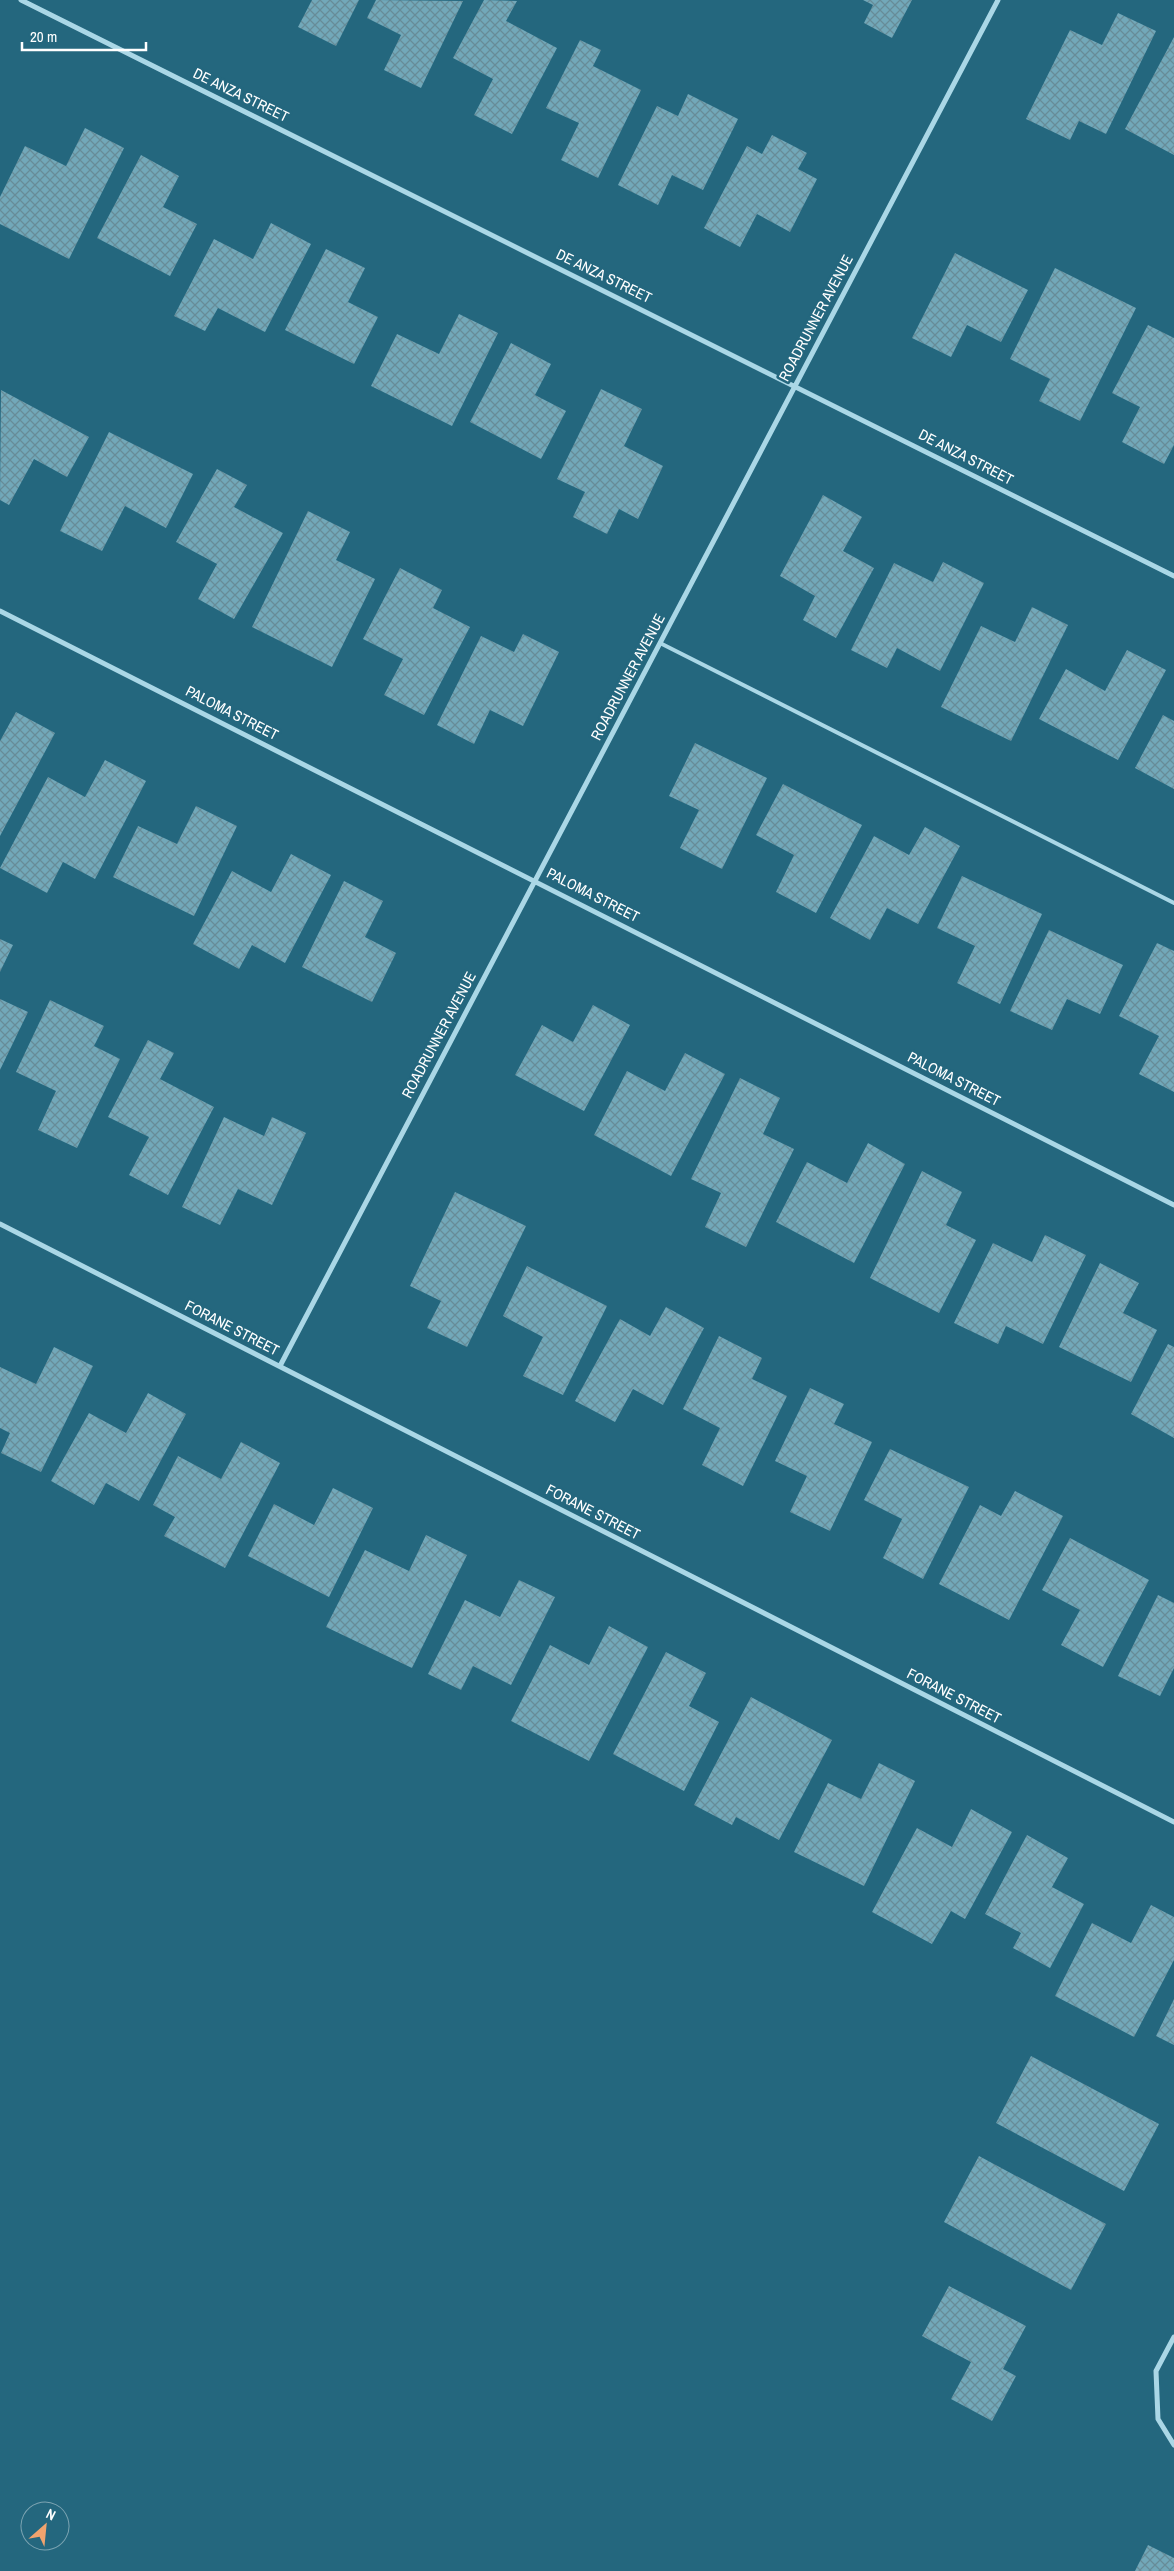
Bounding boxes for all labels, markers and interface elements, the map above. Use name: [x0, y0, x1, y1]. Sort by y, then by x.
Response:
scale bar: [22, 20, 146, 52]
text: 20 m: [30, 26, 57, 47]
street label: DE ANZA STREET: [190, 62, 293, 127]
street label: DE ANZA STREET: [553, 243, 656, 308]
street label: ROADRUNNER AVENUE: [773, 251, 858, 385]
street label: DE ANZA STREET: [915, 424, 1018, 490]
street label: ROADRUNNER AVENUE: [585, 610, 670, 744]
street label: PALOMA STREET: [182, 680, 283, 745]
street label: PALOMA STREET: [543, 862, 644, 927]
street label: ROADRUNNER AVENUE: [396, 968, 481, 1102]
street label: PALOMA STREET: [904, 1046, 1005, 1111]
street label: FORANE STREET: [181, 1295, 283, 1361]
street label: FORANE STREET: [542, 1479, 644, 1545]
street label: FORANE STREET: [903, 1663, 1005, 1729]
north arrow: [20, 2501, 70, 2551]
text: N: [43, 2505, 59, 2524]

